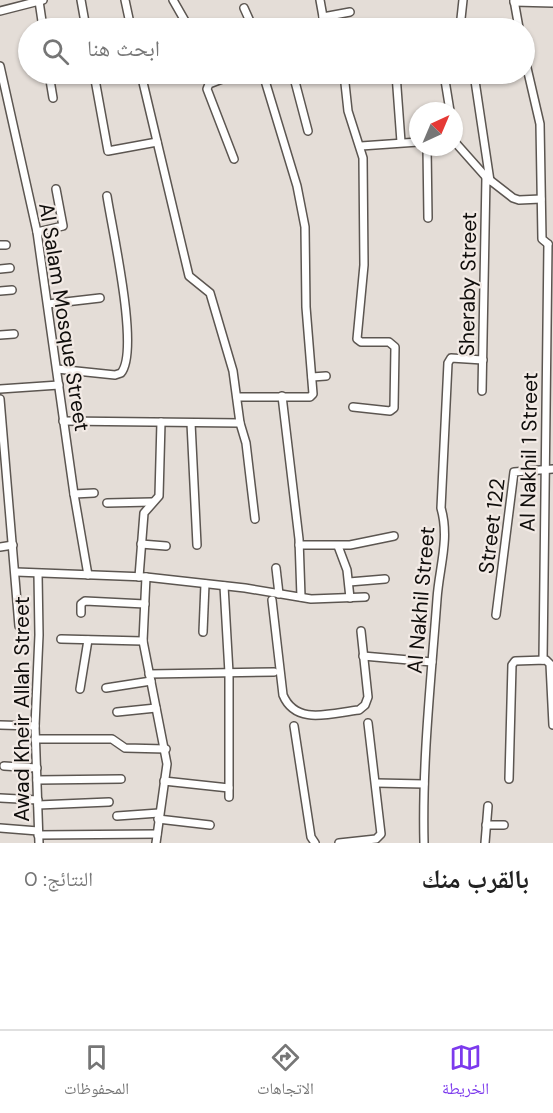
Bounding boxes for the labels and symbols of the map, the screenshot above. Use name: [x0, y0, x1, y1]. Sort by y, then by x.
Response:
north arrow: [409, 102, 463, 156]
street label: Al Salam Mosque Street: [32, 201, 96, 433]
street label: Sheraby Street: [453, 212, 483, 356]
street label: Al Nakhil 1 Street: [514, 372, 544, 532]
street label: Street 122: [472, 477, 512, 575]
street label: Al Nakhil Street: [401, 525, 441, 675]
street label: Awad Kheir Allah Street: [8, 596, 36, 822]

